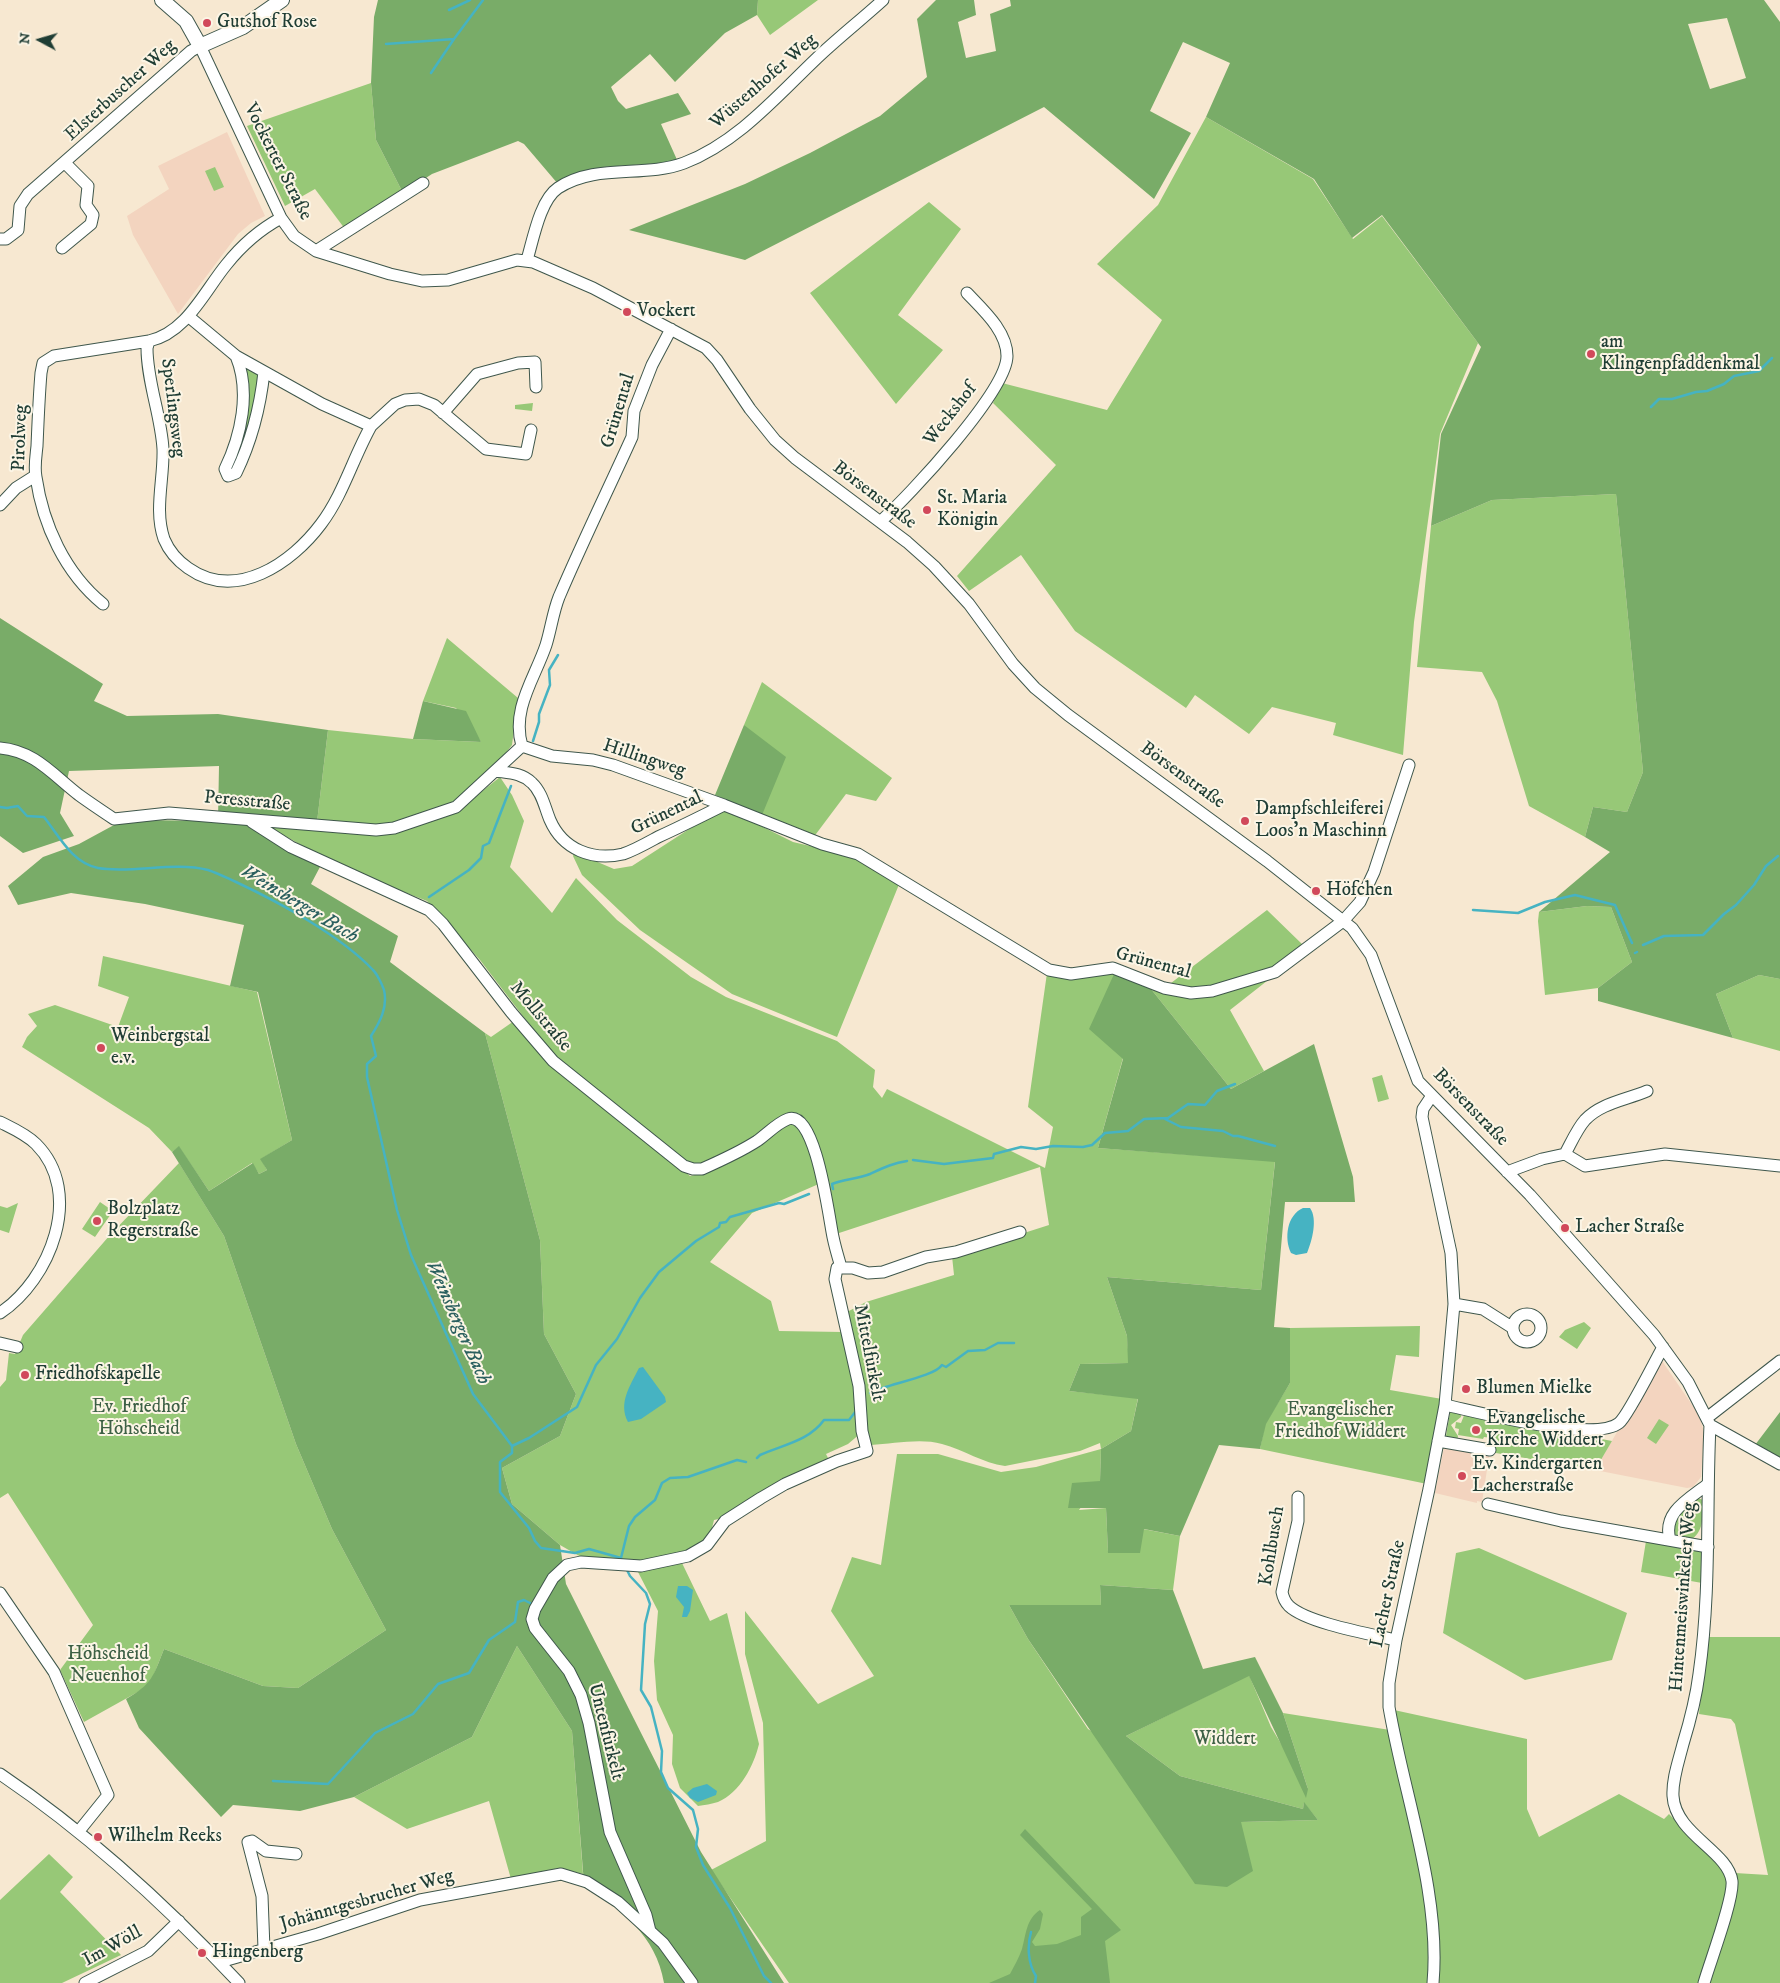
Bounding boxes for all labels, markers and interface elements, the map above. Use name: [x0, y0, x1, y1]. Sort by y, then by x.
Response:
place label: Gutshof Rose: [217, 12, 317, 34]
north arrow: [15, 15, 65, 65]
marker: Gutshof Rose: [201, 17, 213, 29]
street label: Wüstenhofer Weg: [706, 29, 822, 135]
text: N: [16, 32, 35, 45]
street label: Elsterbuscher Weg: [61, 35, 181, 147]
street label: Vockerter Straße: [238, 100, 316, 224]
place label: Vockert: [637, 301, 696, 323]
marker: Vockert: [621, 306, 633, 318]
place label: am Klingenpfaddenkmal: [1601, 332, 1760, 376]
marker: am Klingenpfaddenkmal: [1585, 348, 1597, 360]
street label: Sperlingsweg: [155, 357, 189, 459]
street label: Grünental: [597, 371, 641, 451]
street label: Weckshof: [919, 379, 983, 451]
street label: Pirolweg: [8, 404, 34, 472]
street label: Börsenstraße: [827, 457, 921, 535]
place label: St. Maria Königin: [937, 488, 1007, 532]
marker: St. Maria Königin: [921, 504, 933, 516]
street label: Hillingweg: [600, 735, 688, 783]
street label: Börsenstraße: [1135, 738, 1229, 814]
street label: Peresstraße: [203, 787, 291, 817]
street label: Grünental: [627, 787, 707, 841]
place label: Dampfschleiferei Loos'n Maschinn: [1255, 799, 1387, 843]
marker: Dampfschleiferei Loos'n Maschinn: [1239, 815, 1251, 827]
water label: Weinsberger Bach: [236, 861, 362, 949]
place label: Höfchen: [1326, 880, 1393, 902]
marker: Höfchen: [1310, 885, 1322, 897]
street label: Grünental: [1113, 943, 1193, 985]
street label: Mollstraße: [504, 977, 576, 1057]
place label: Weinbergstal e.v.: [111, 1026, 209, 1070]
marker: Weinbergstal e.v.: [95, 1042, 107, 1054]
street label: Börsenstraße: [1427, 1064, 1513, 1152]
place label: Bolzplatz Regerstraße: [107, 1199, 199, 1243]
marker: Bolzplatz Regerstraße: [91, 1215, 103, 1227]
place label: Lacher Straße: [1575, 1217, 1684, 1239]
marker: Lacher Straße: [1559, 1222, 1571, 1234]
water label: Weinsberger Bach: [419, 1257, 495, 1389]
street label: Mittelfürkelt: [847, 1302, 889, 1404]
place label: Friedhofskapelle: [35, 1364, 161, 1386]
marker: Friedhofskapelle: [19, 1369, 31, 1381]
place label: Blumen Mielke: [1476, 1378, 1592, 1400]
marker: Blumen Mielke: [1460, 1383, 1472, 1395]
park label: Ev. Friedhof Höhscheid: [92, 1397, 186, 1441]
park label: Evangelischer Friedhof Widdert: [1274, 1400, 1406, 1444]
place label: Evangelische Kirche Widdert: [1486, 1408, 1604, 1452]
marker: Evangelische Kirche Widdert: [1470, 1424, 1482, 1436]
place label: Ev. Kindergarten Lacherstraße: [1472, 1454, 1602, 1498]
marker: Ev. Kindergarten Lacherstraße: [1456, 1470, 1468, 1482]
street label: Hintenmeiswinkeler Weg: [1666, 1501, 1702, 1693]
street label: Kohlbusch: [1255, 1504, 1291, 1588]
street label: Lacher Straße: [1366, 1538, 1412, 1650]
park label: Höhscheid Neuenhof: [67, 1644, 149, 1688]
street label: Untenfürkelt: [582, 1681, 628, 1783]
park label: Widdert: [1194, 1729, 1256, 1751]
place label: Wilhelm Reeks: [108, 1826, 222, 1848]
marker: Wilhelm Reeks: [92, 1831, 104, 1843]
street label: Johänntgesbrucher Weg: [278, 1865, 456, 1937]
street label: Im Wöll: [80, 1922, 146, 1972]
place label: Hingenberg: [212, 1942, 303, 1964]
marker: Hingenberg: [196, 1947, 208, 1959]

